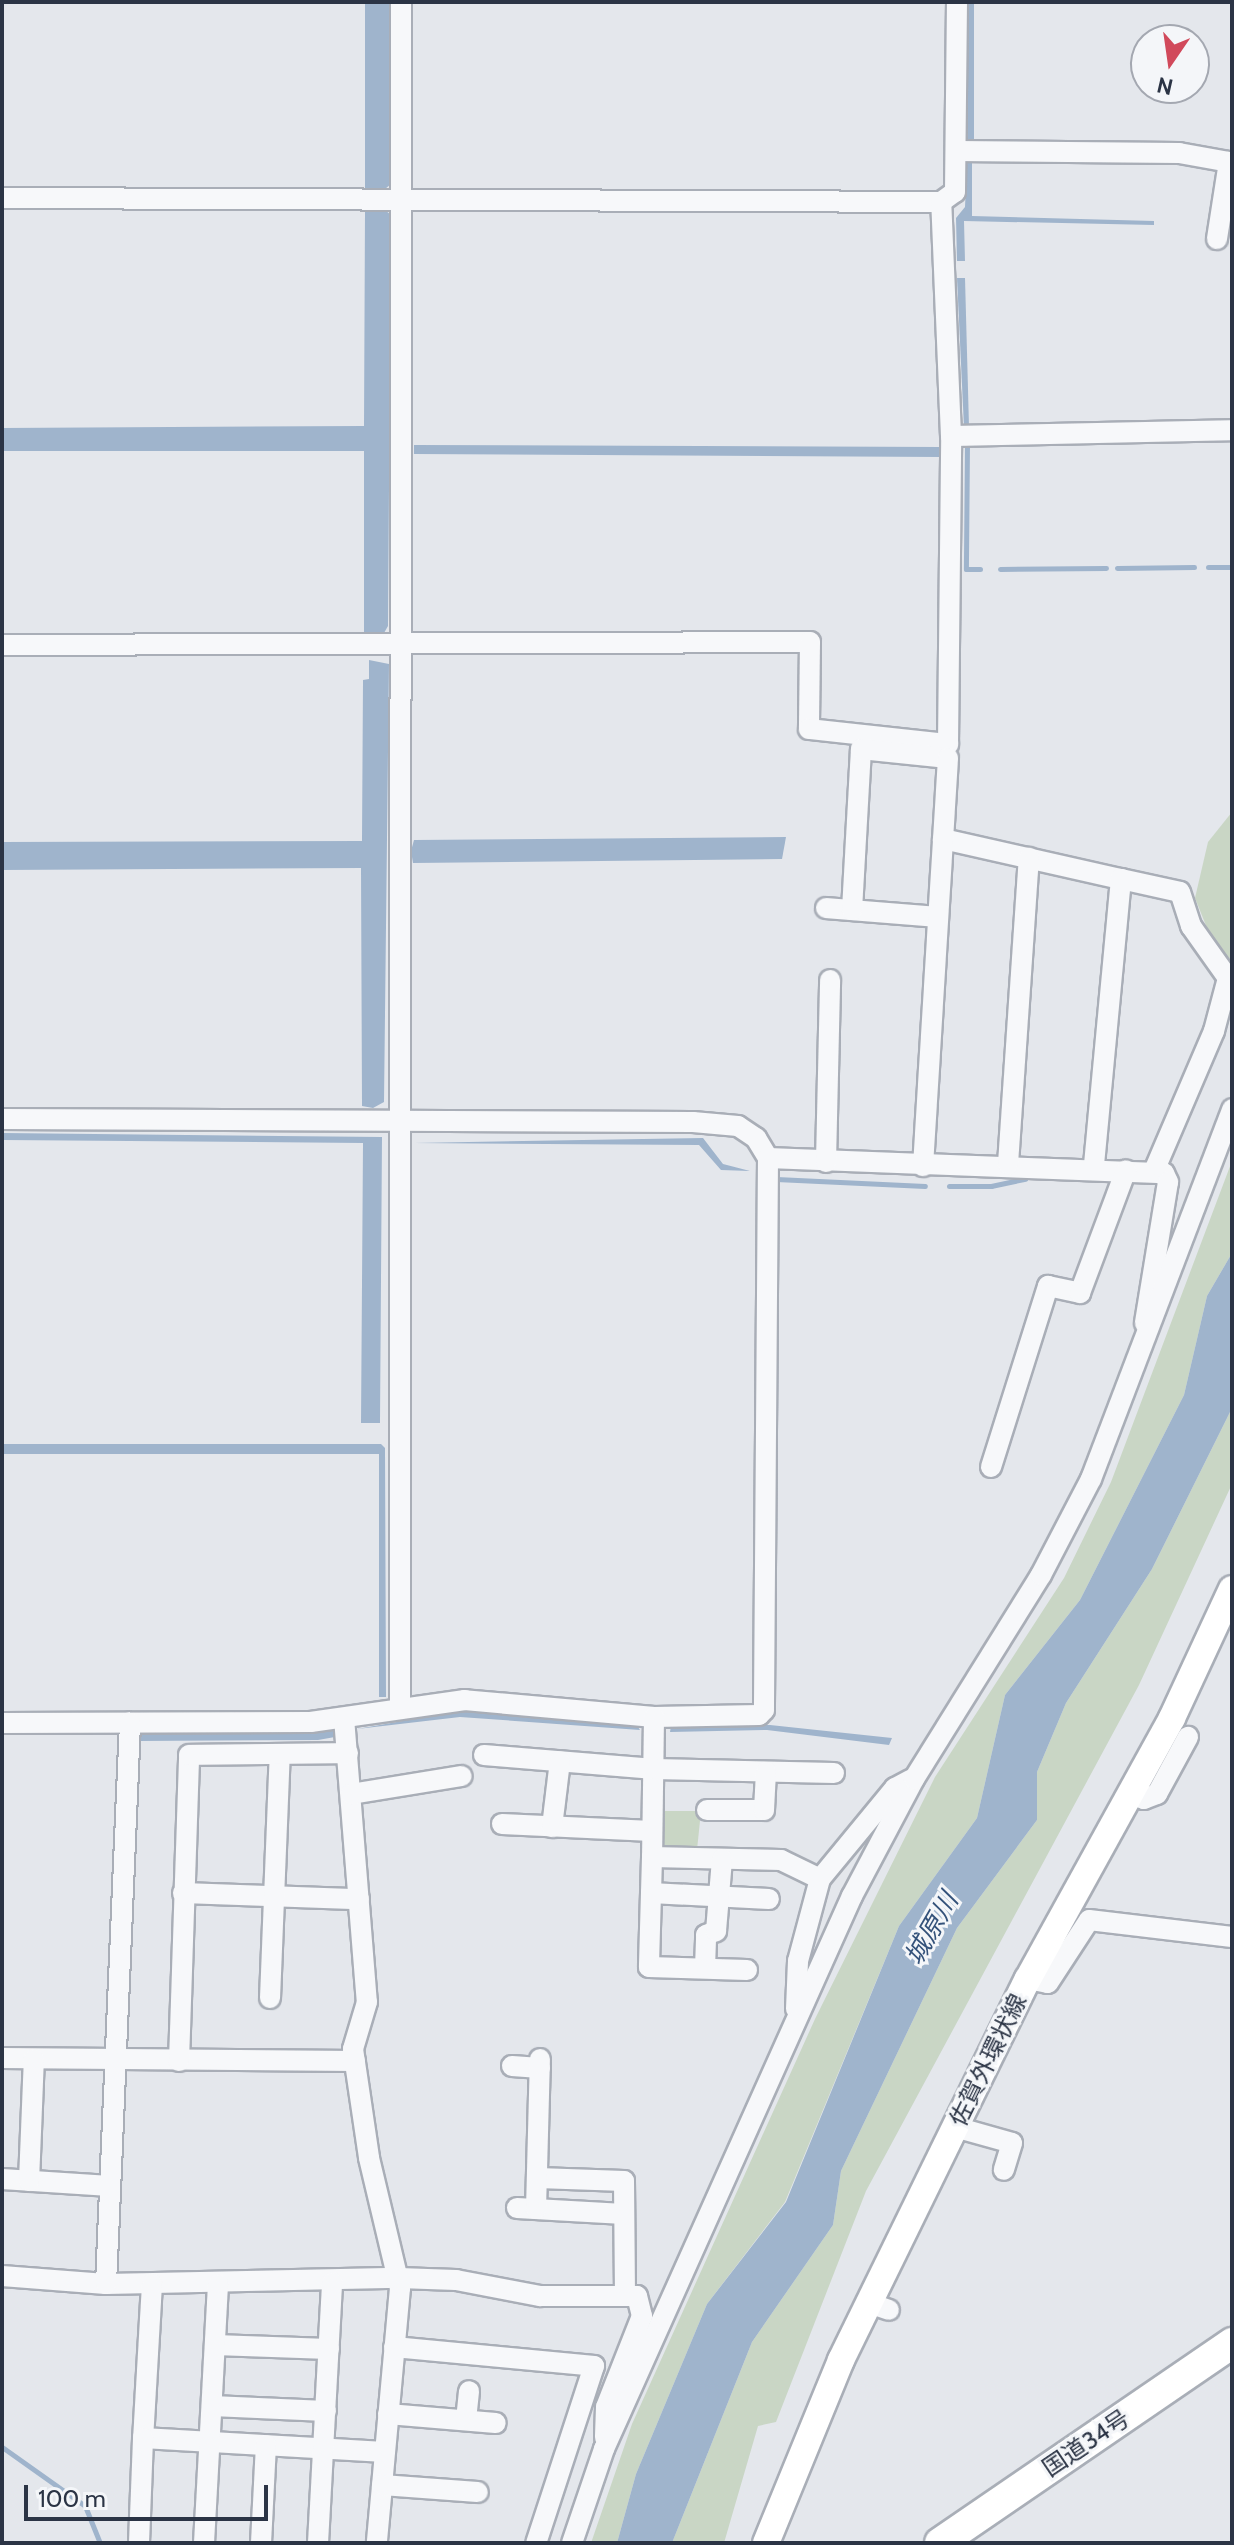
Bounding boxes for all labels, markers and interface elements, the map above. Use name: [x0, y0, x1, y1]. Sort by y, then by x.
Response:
north arrow: [1130, 24, 1210, 104]
text: N: [1154, 71, 1176, 101]
water label: 城原川: [899, 1887, 965, 1971]
street label: 佐賀外環状線: [943, 1989, 1033, 2131]
street label: 国道34号: [1037, 2403, 1135, 2483]
scale bar: [28, 2469, 272, 2519]
text: 100 m: [38, 2484, 106, 2513]

